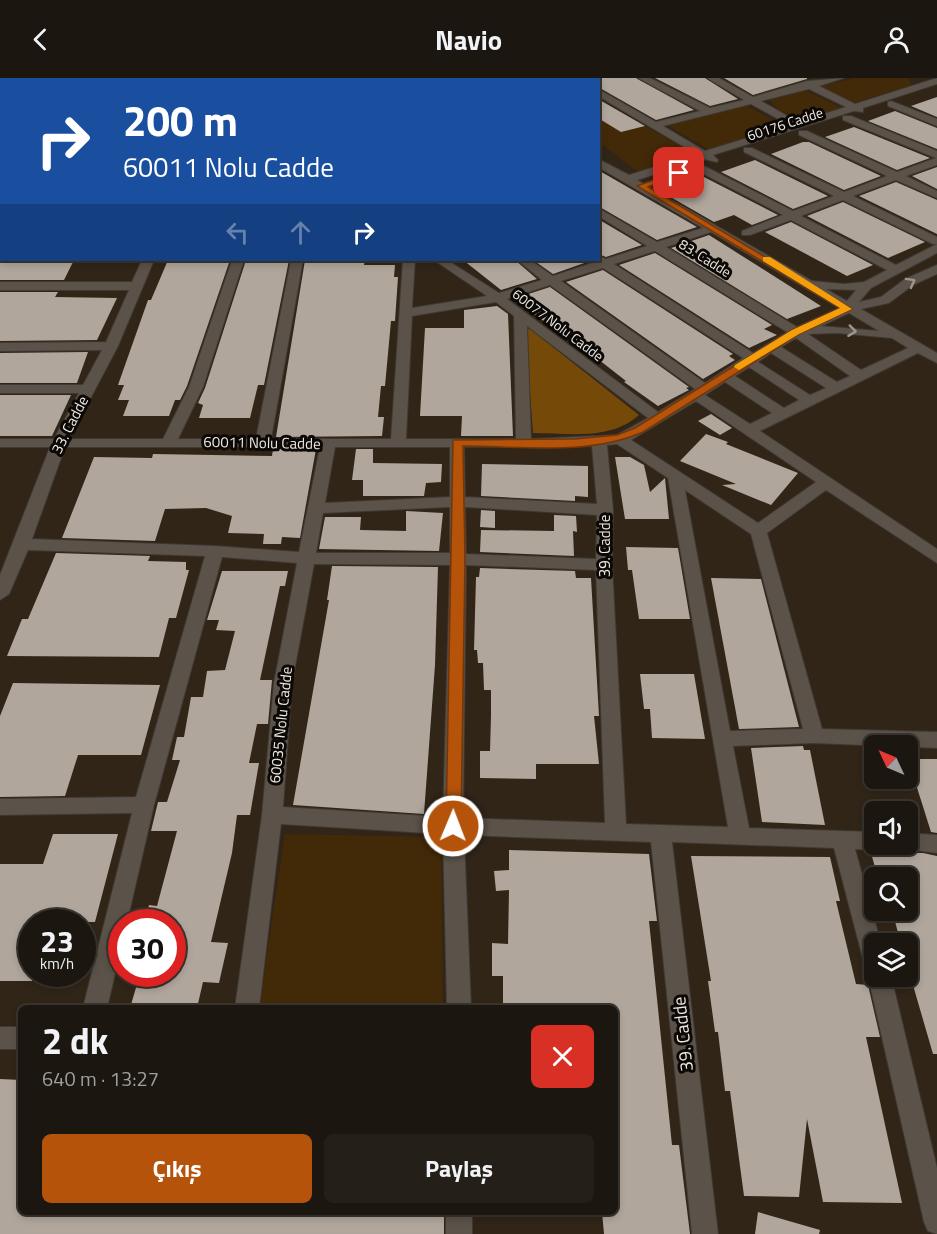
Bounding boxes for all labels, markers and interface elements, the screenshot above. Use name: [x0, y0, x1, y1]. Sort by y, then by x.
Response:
text: Navio: [435, 19, 502, 60]
icon: back: [24, 23, 57, 56]
icon: person: [880, 23, 913, 56]
text: 200 m: [123, 88, 238, 152]
street label: 60176 Cadde: [744, 101, 826, 146]
icon: right: [24, 102, 102, 180]
text: 60011 Nolu Cadde: [123, 146, 334, 187]
pin: [653, 147, 704, 198]
icon: arrive: [662, 156, 695, 189]
icon: left: [221, 216, 254, 249]
icon: ahead: [284, 216, 317, 249]
icon: right: [347, 216, 380, 249]
street label: 83. Cadde: [675, 233, 736, 282]
one-way arrow: [905, 278, 915, 289]
street label: 60077 Nolu Cadde: [508, 283, 608, 366]
one-way arrow: [847, 324, 856, 336]
street label: 33. Cadde: [45, 392, 94, 458]
street label: 60011 Nolu Cadde: [203, 430, 321, 455]
street label: 39. Cadde: [593, 515, 616, 577]
street label: 60035 Nolu Cadde: [263, 665, 298, 784]
north arrow: [864, 735, 918, 789]
map controls: [864, 735, 918, 987]
position arrow: [421, 794, 485, 858]
button: sound: [864, 801, 918, 855]
button: search: [864, 867, 918, 921]
speed limit sign: 30: [108, 909, 186, 987]
text: 23: [40, 918, 74, 964]
button: layers: [864, 933, 918, 987]
text: km/h: [40, 952, 74, 975]
street label: 39. Cadde: [665, 995, 700, 1073]
text: 2 dk: [42, 1013, 108, 1068]
button: close: [531, 1025, 594, 1088]
text: 640 m · 13:27: [42, 1063, 159, 1094]
button: Çıkış: [42, 1134, 312, 1203]
button: Paylaş: [324, 1134, 594, 1203]

